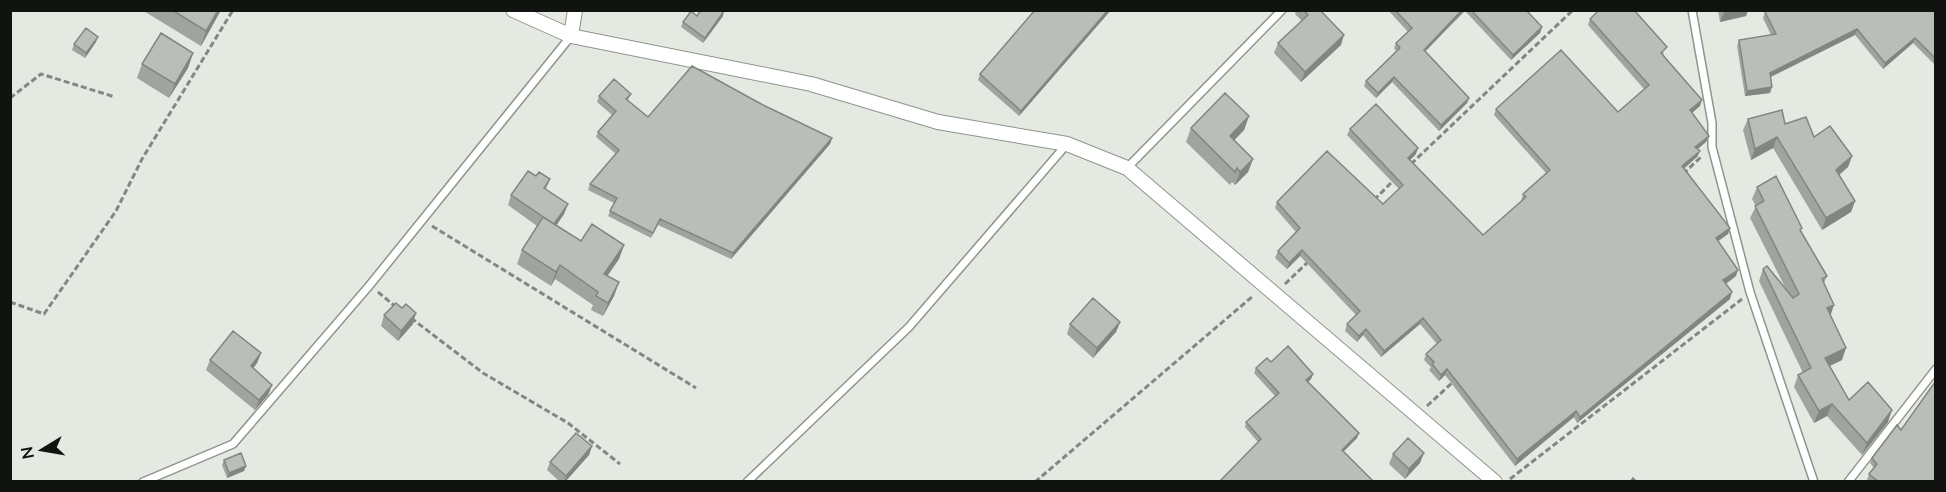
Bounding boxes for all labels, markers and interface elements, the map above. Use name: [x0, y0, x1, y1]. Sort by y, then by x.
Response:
north arrow: [12, 420, 72, 480]
text: N: [16, 445, 37, 461]

